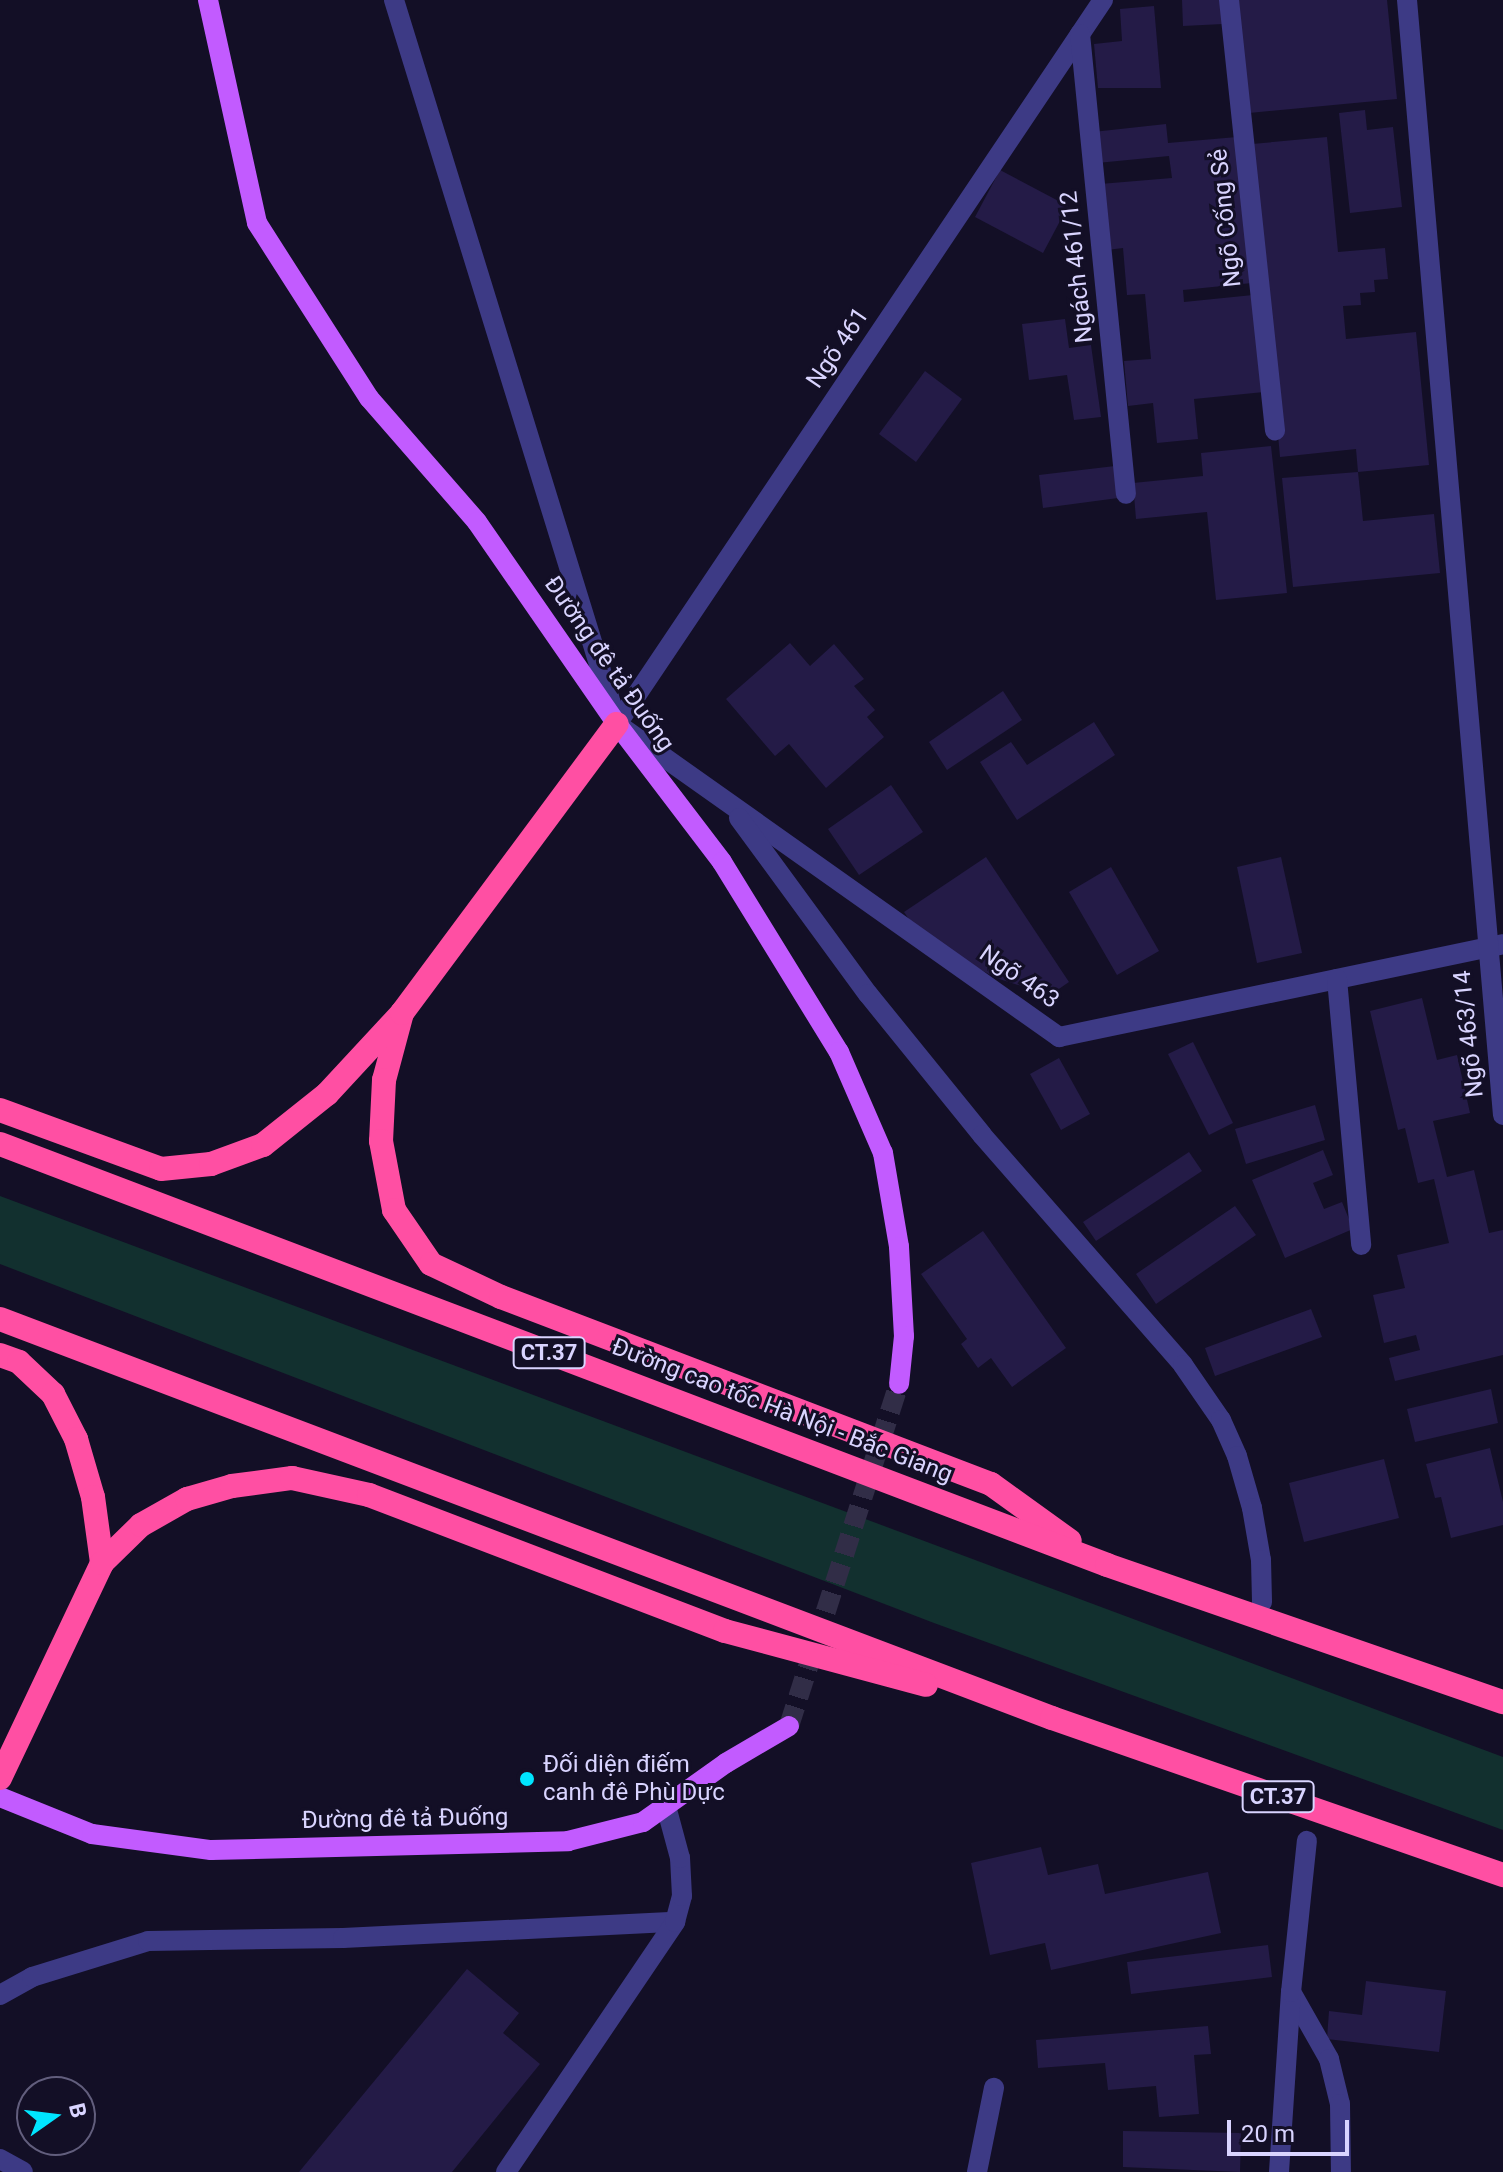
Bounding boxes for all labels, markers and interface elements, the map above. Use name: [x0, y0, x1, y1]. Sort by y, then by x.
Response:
street label: Ngõ Cống Sẻ: [1204, 147, 1248, 289]
street label: Ngách 461/12: [1055, 190, 1099, 344]
street label: Ngõ 461: [801, 302, 875, 394]
street label: Đường đê tả Đuống: [538, 571, 680, 757]
street label: Ngõ 463: [974, 939, 1064, 1015]
street label: Ngõ 463/14: [1448, 969, 1490, 1099]
street label: Đường cao tốc Hà Nội - Bắc Giang: [608, 1333, 956, 1489]
road number: CT.37: [511, 1335, 587, 1371]
place label: Đối diện điếm canh đê Phù Dực: [543, 1751, 725, 1807]
marker: Đối diện điếm canh đê Phù Dực: [518, 1770, 536, 1788]
road number: CT.37: [1240, 1779, 1316, 1815]
street label: Đường đê tả Đuống: [301, 1803, 509, 1835]
north arrow: [16, 2076, 96, 2156]
text: B: [64, 2101, 92, 2120]
scale bar: [1231, 2104, 1353, 2154]
text: 20 m: [1241, 2120, 1295, 2148]

